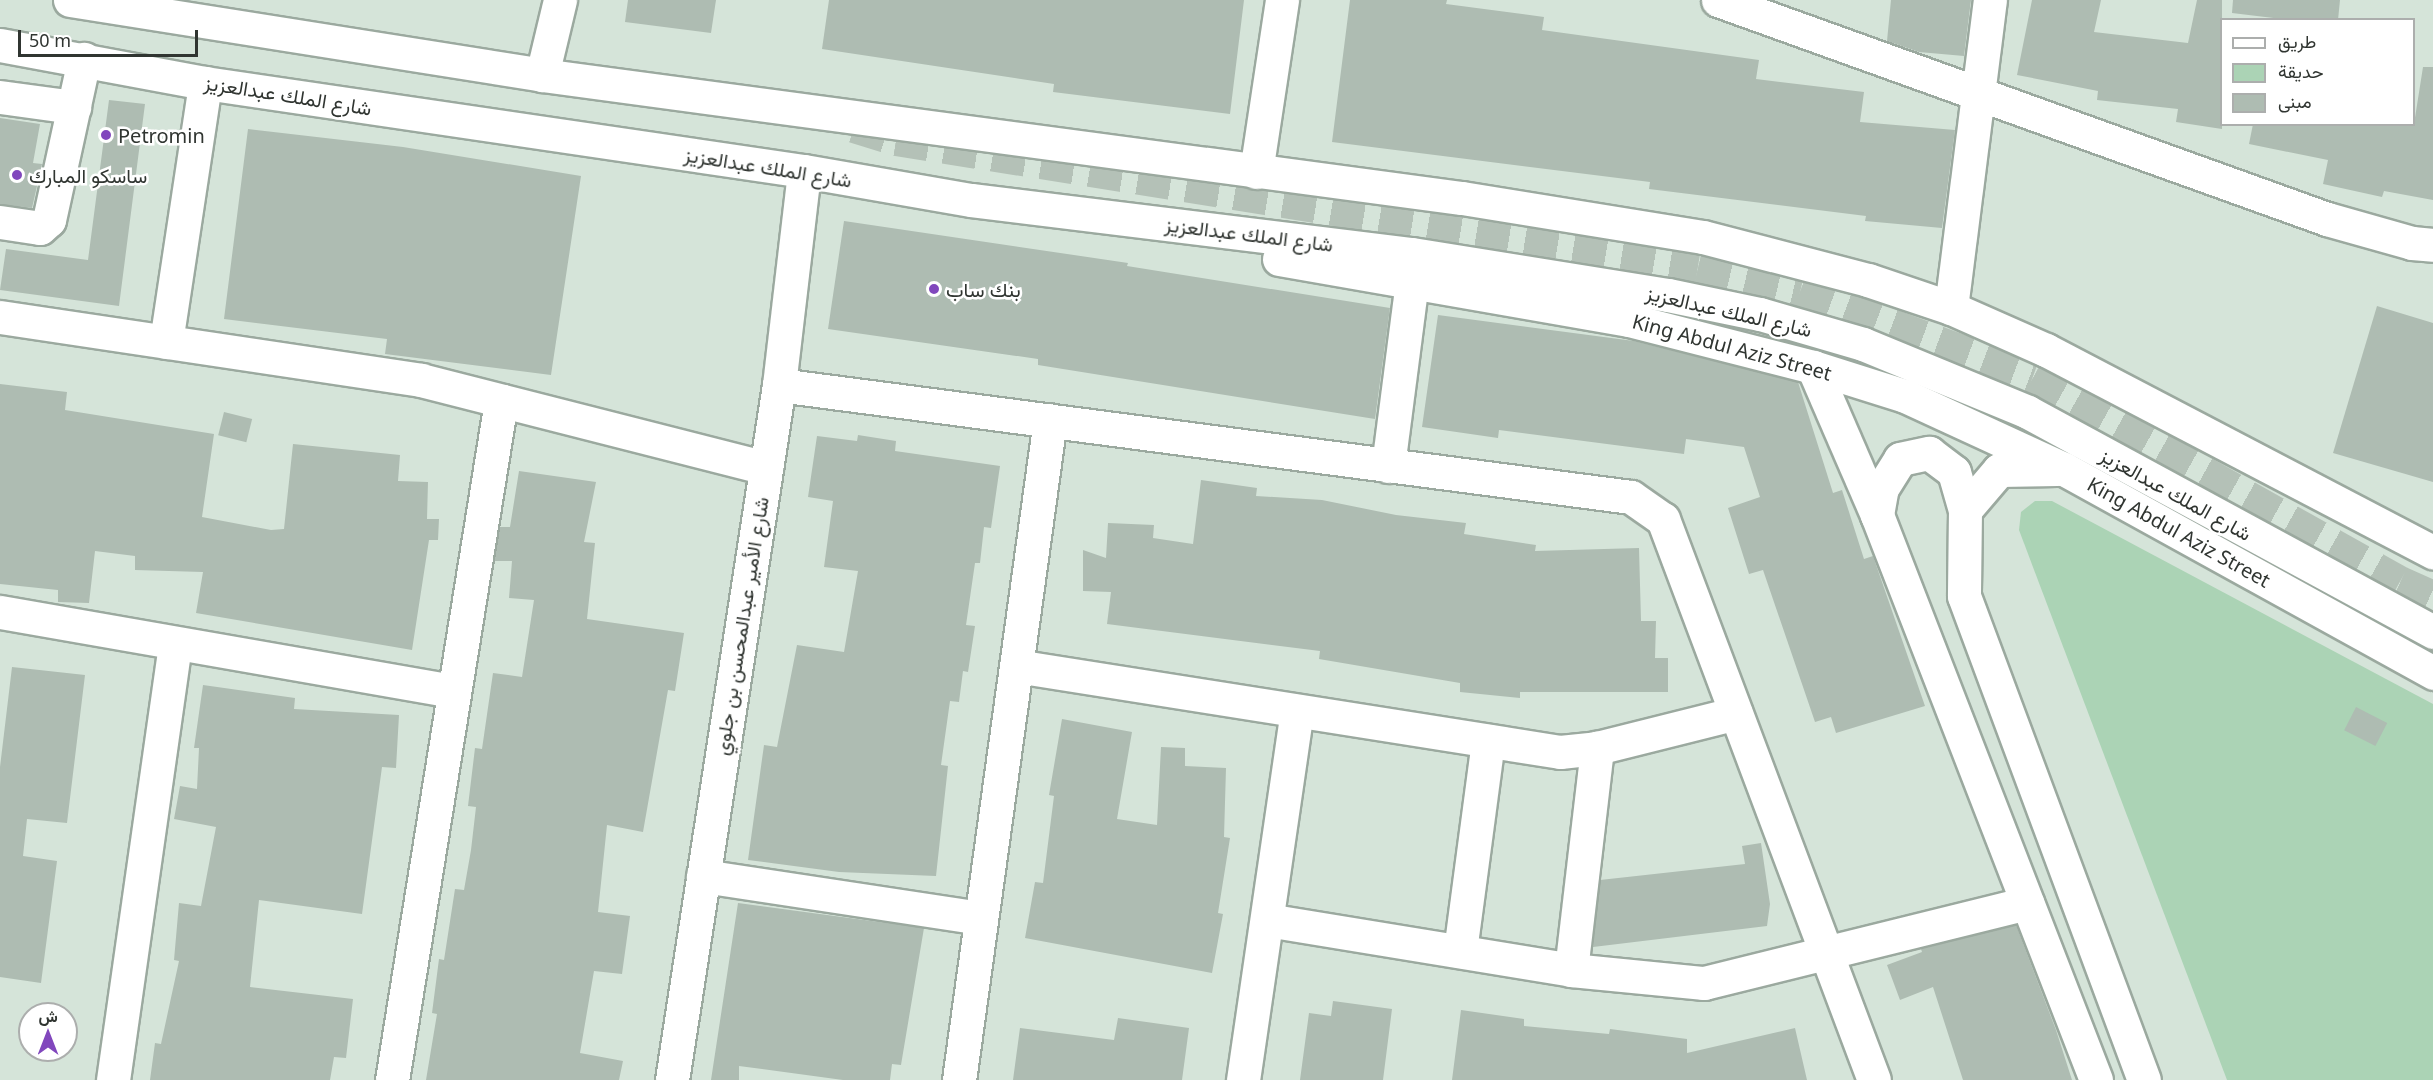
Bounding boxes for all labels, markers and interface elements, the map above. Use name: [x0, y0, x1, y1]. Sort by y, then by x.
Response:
scale bar: [21, 18, 201, 56]
legend: [2220, 18, 2415, 126]
text: 50 m: [29, 28, 71, 52]
text: طريق: [2278, 29, 2316, 53]
text: حديقة: [2278, 59, 2324, 83]
street label: شارع الملك عبدالعزيز: [203, 70, 373, 120]
text: مبنى: [2278, 89, 2312, 113]
place label: Petromin: [118, 123, 205, 147]
marker: Petromin: [99, 128, 113, 142]
street label: شارع الملك عبدالعزيز: [683, 142, 853, 192]
place label: ساسكو المبارك: [29, 163, 147, 187]
marker: ساسكو المبارك: [10, 168, 24, 182]
street label: شارع الملك عبدالعزيز: [1164, 212, 1334, 256]
place label: بنك ساب: [946, 277, 1021, 301]
street label: شارع الملك عبدالعزيز: [1644, 280, 1814, 342]
marker: بنك ساب: [927, 282, 941, 296]
street label: King Abdul Aziz Street: [1630, 309, 1834, 385]
street label: شارع الملك عبدالعزيز: [2096, 442, 2256, 546]
street label: King Abdul Aziz Street: [2083, 472, 2275, 592]
street label: شارع الأمير عبدالمحسن بن جلوي: [709, 495, 773, 757]
north arrow: [18, 1002, 78, 1062]
text: ش: [38, 1005, 58, 1027]

